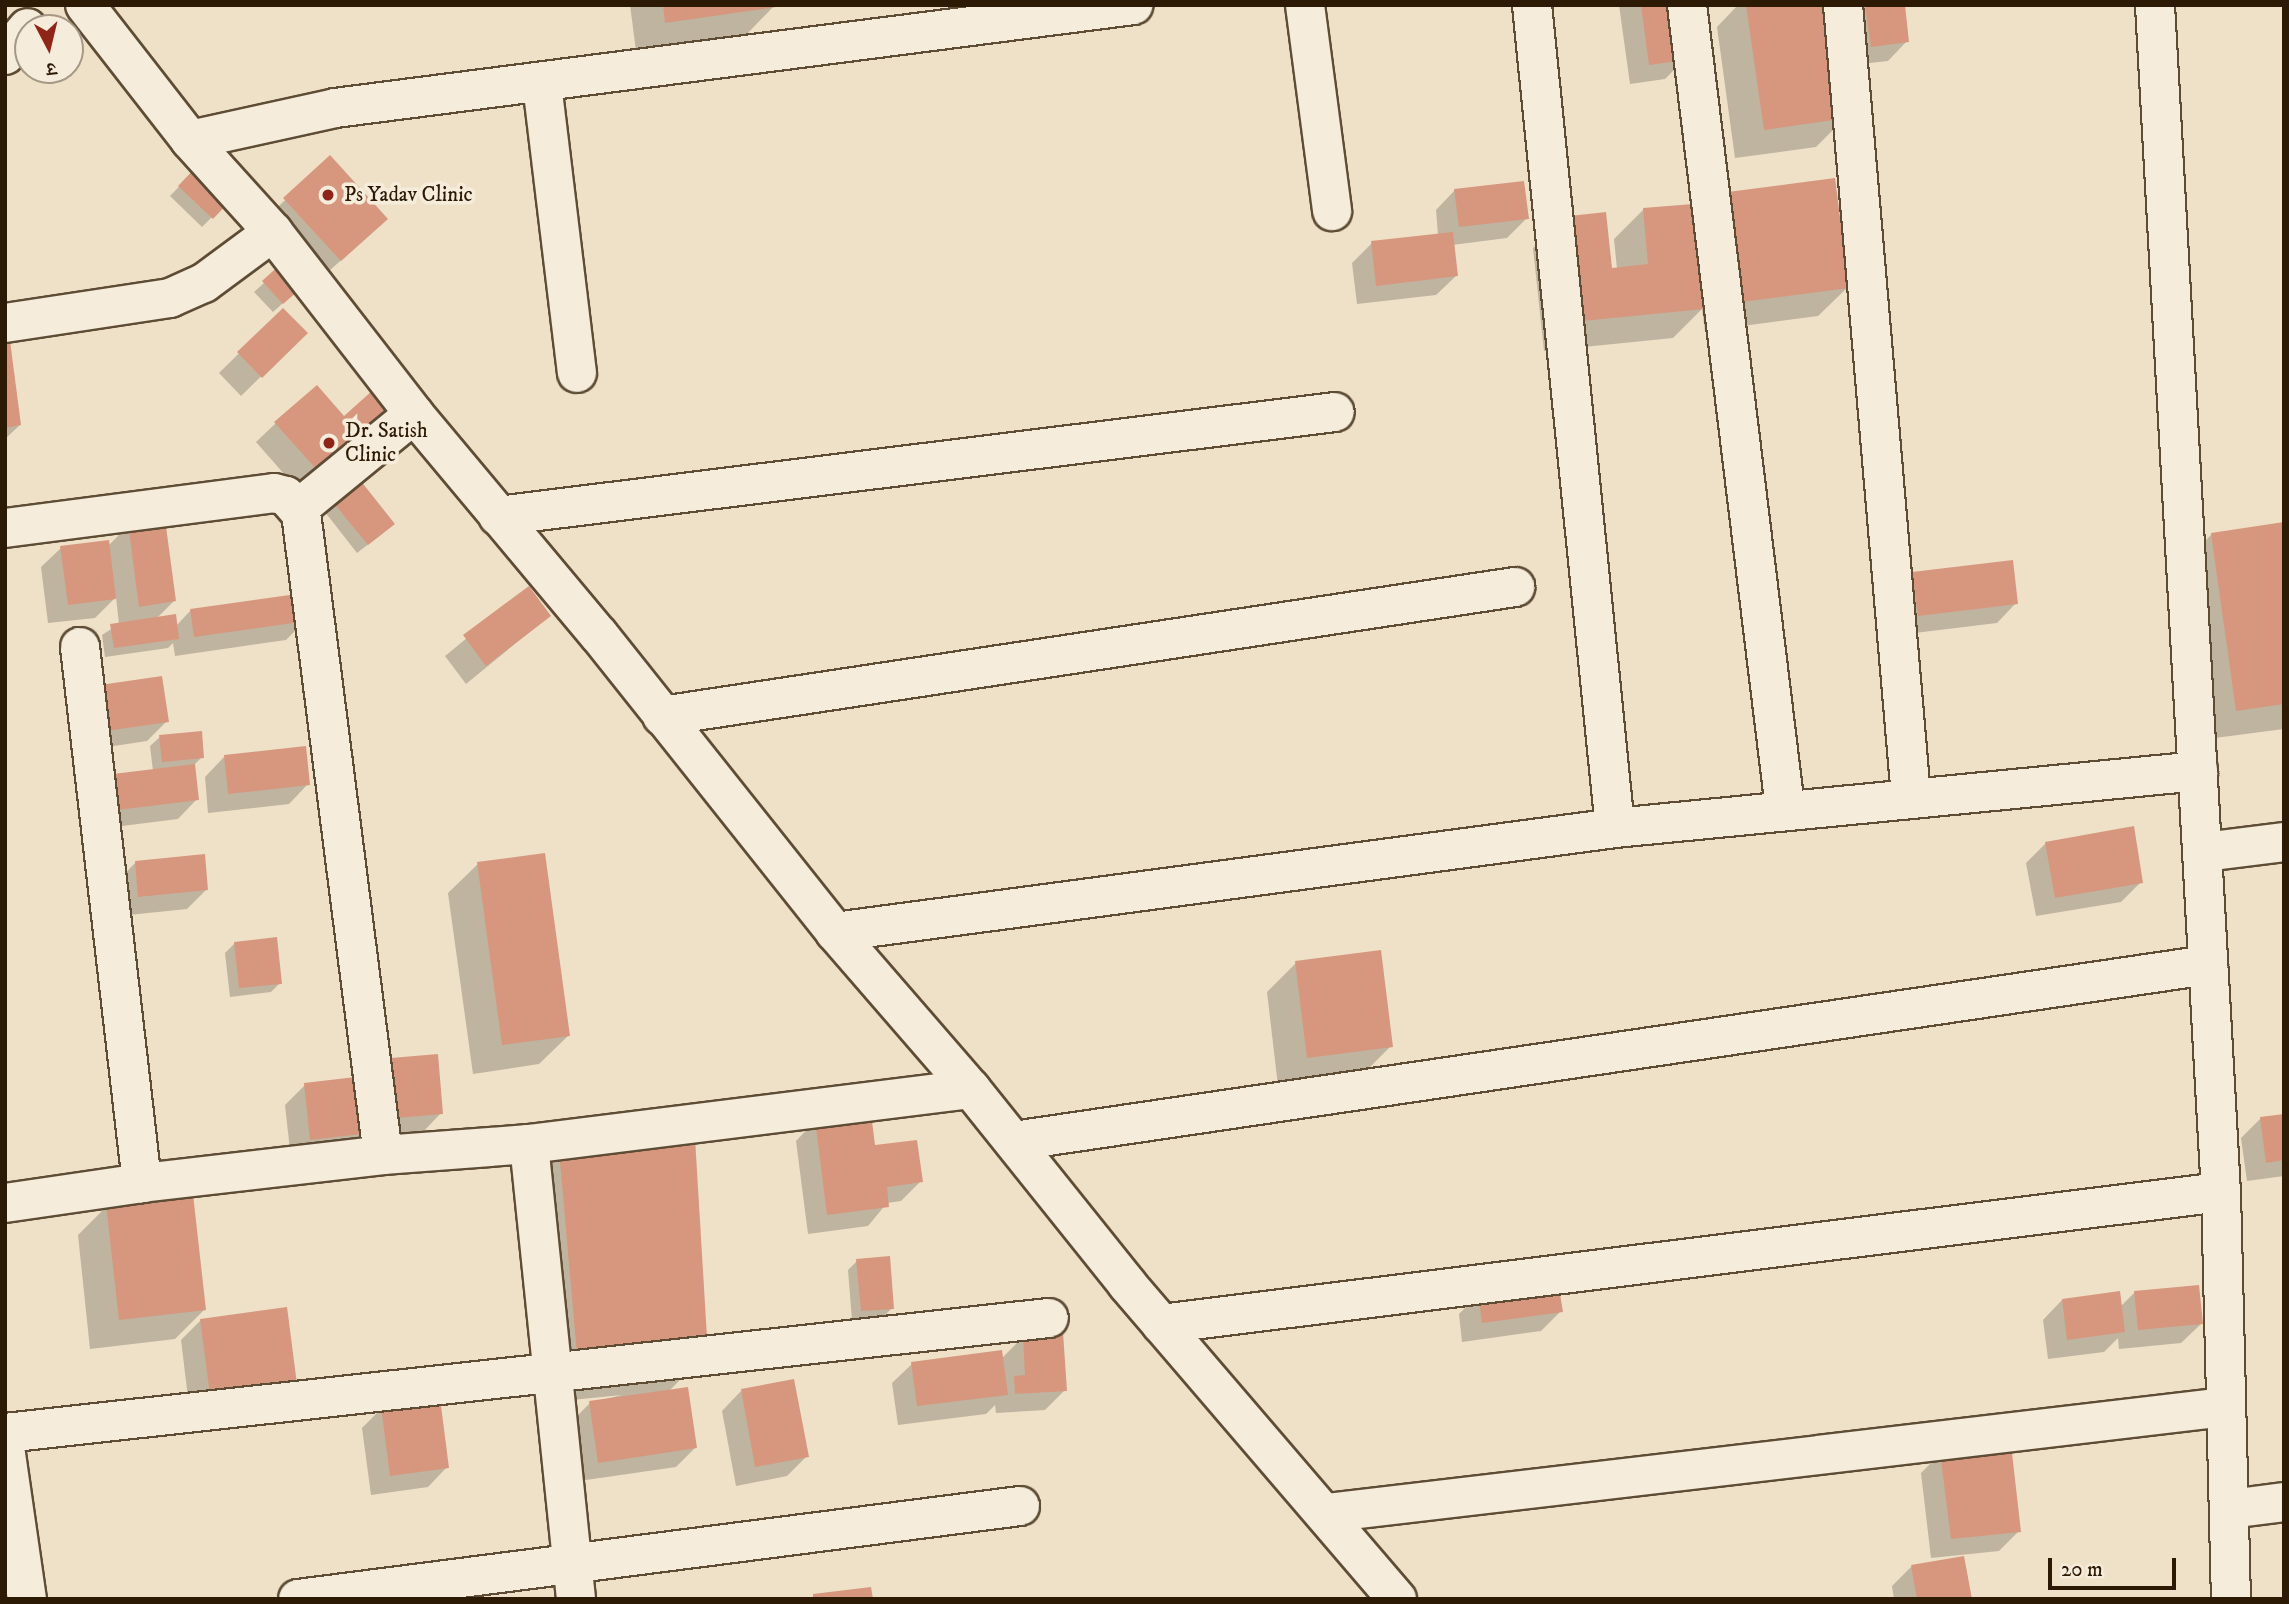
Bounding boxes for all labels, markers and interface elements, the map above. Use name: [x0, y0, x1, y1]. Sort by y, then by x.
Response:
north arrow: [14, 14, 84, 84]
text: उ: [45, 56, 58, 80]
place label: Ps Yadav Clinic: [344, 182, 473, 208]
marker: Ps Yadav Clinic: [318, 185, 338, 205]
place label: Dr. Satish Clinic: [345, 418, 428, 468]
marker: Dr. Satish Clinic: [319, 433, 339, 453]
scale bar: [2051, 1544, 2179, 1588]
text: 20 m: [2061, 1557, 2103, 1583]

